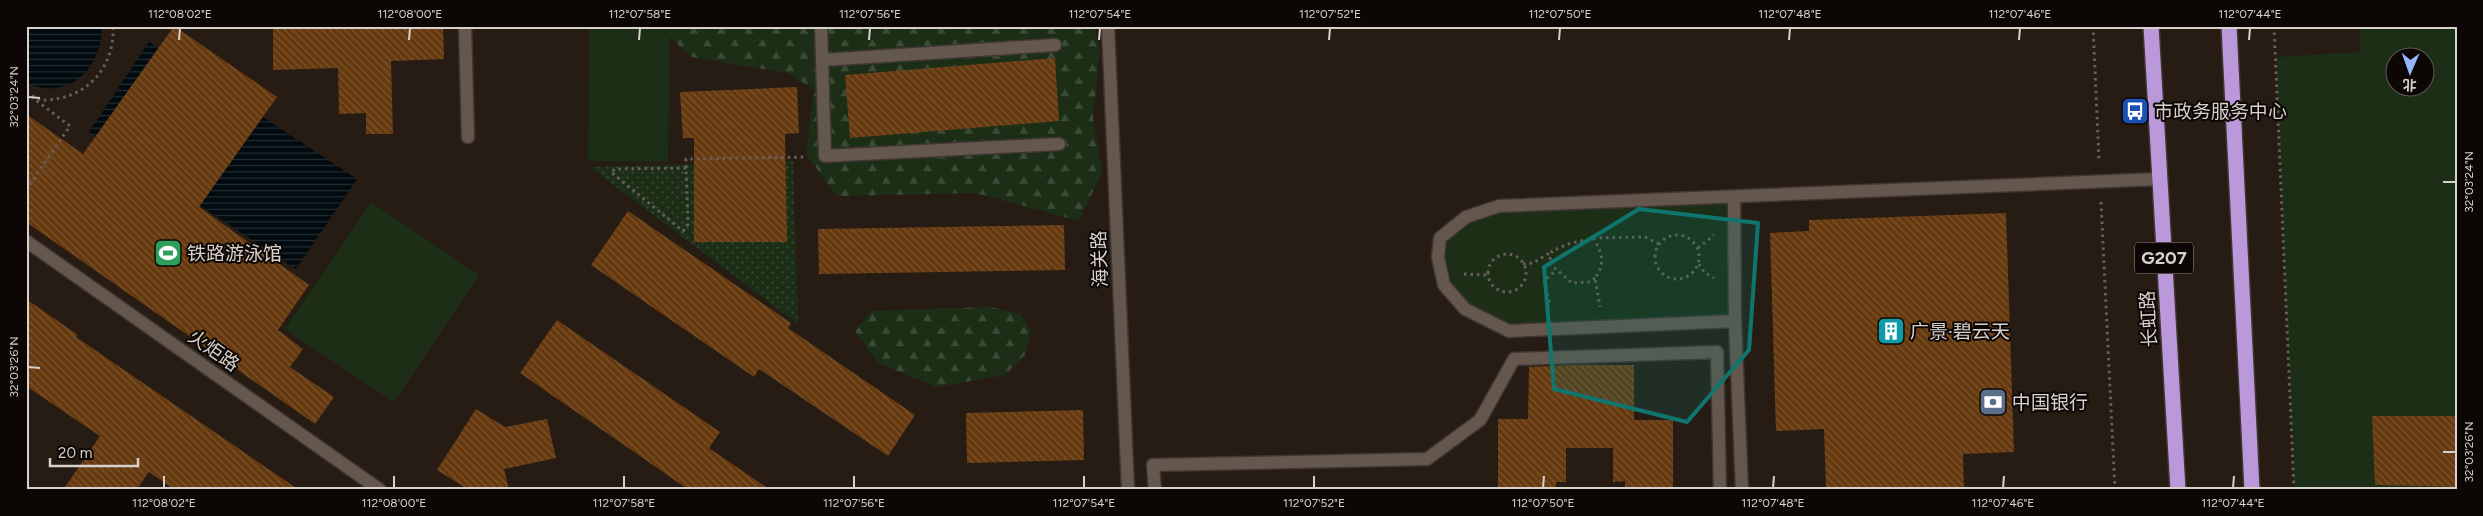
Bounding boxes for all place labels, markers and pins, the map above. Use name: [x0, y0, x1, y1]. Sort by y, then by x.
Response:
bus stop icon: 市政务服务中心: [2120, 96, 2150, 126]
place label: 市政务服务中心: [2154, 100, 2287, 123]
sports icon: 铁路游泳馆: [153, 238, 183, 268]
place label: 铁路游泳馆: [187, 242, 282, 265]
building icon: 广景·碧云天: [1876, 316, 1906, 346]
place label: 广景·碧云天: [1910, 320, 2010, 343]
bank icon: 中国银行: [1978, 387, 2008, 417]
place label: 中国银行: [2012, 391, 2088, 414]

